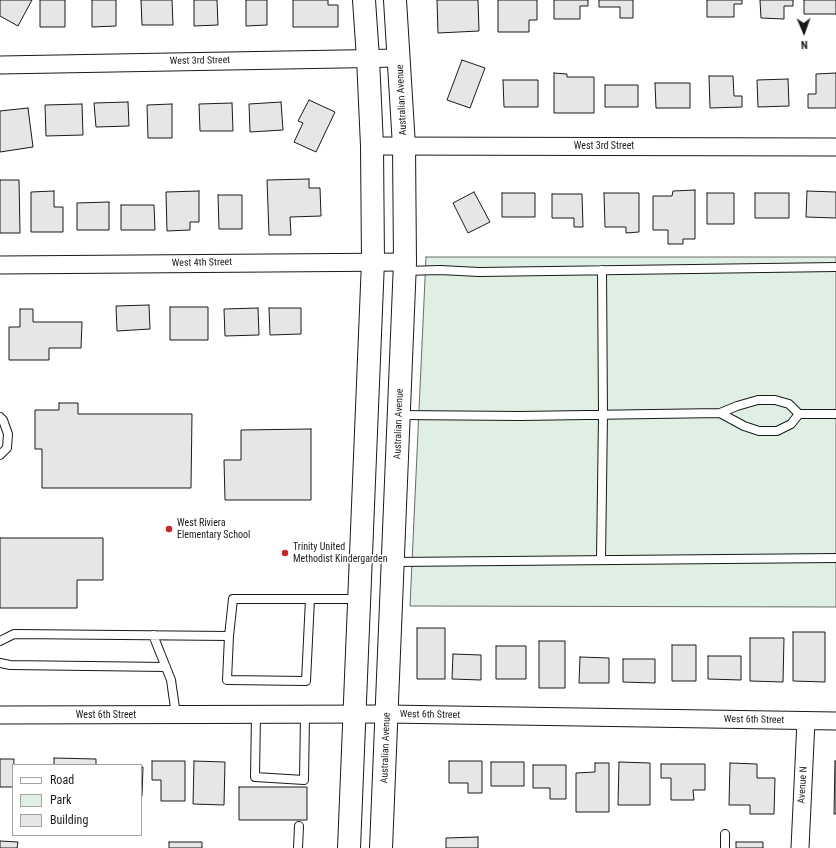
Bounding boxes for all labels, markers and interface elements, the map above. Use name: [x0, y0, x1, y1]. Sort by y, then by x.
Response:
north arrow: [784, 12, 824, 52]
text: N: [801, 38, 808, 51]
street label: West 3rd Street: [170, 54, 230, 68]
street label: Australian Avenue: [394, 64, 410, 136]
street label: West 3rd Street: [574, 140, 634, 152]
street label: West 4th Street: [172, 256, 232, 270]
street label: Australian Avenue: [392, 388, 406, 460]
place label: West Riviera Elementary School: [177, 517, 250, 540]
marker: West Riviera Elementary School: [164, 524, 174, 534]
place label: Trinity United Methodist Kindergarden: [293, 541, 387, 564]
marker: Trinity United Methodist Kindergarden: [280, 548, 290, 558]
street label: West 6th Street: [400, 708, 460, 722]
street label: West 6th Street: [76, 709, 136, 721]
street label: Australian Avenue: [379, 712, 393, 784]
street label: West 6th Street: [724, 713, 784, 727]
legend: [12, 764, 142, 836]
street label: Avenue N: [796, 766, 810, 804]
text: Road: [50, 773, 74, 787]
text: Park: [50, 793, 71, 807]
text: Building: [50, 813, 88, 827]

